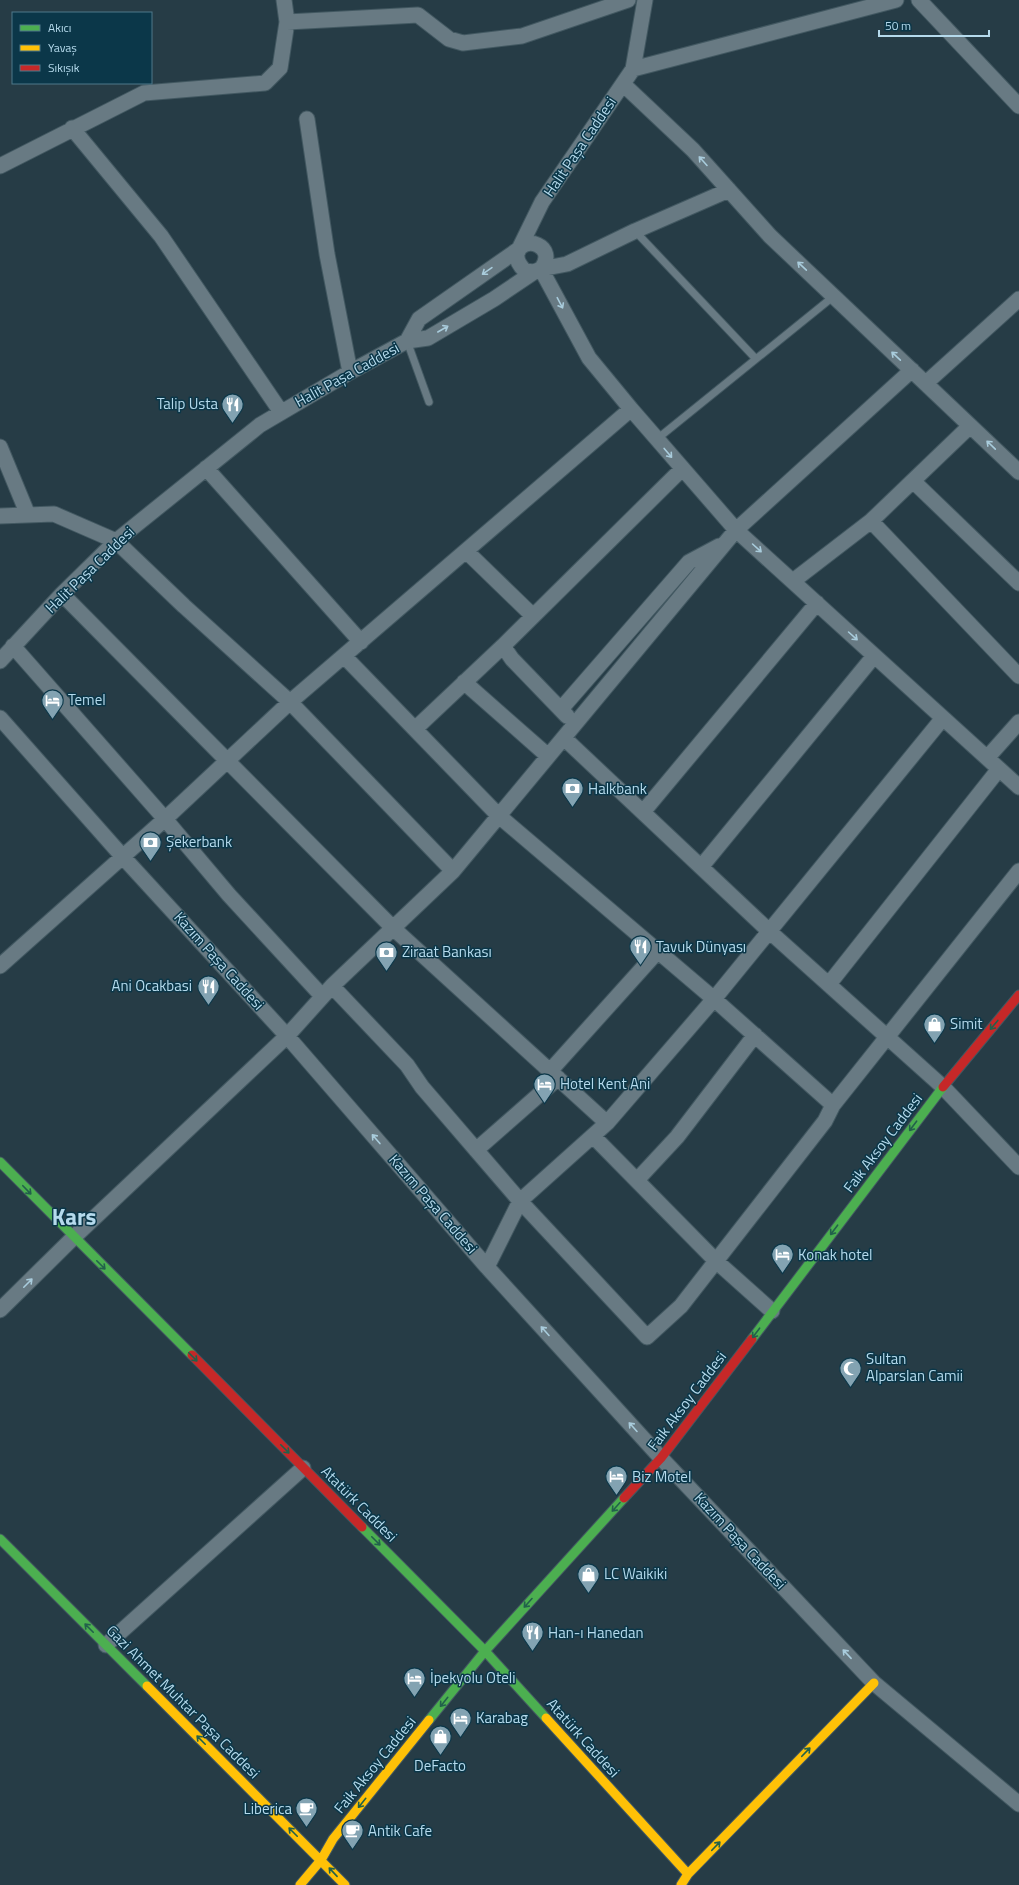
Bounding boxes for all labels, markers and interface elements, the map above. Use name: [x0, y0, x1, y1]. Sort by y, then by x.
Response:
legend: [12, 12, 152, 84]
scale bar: [879, 12, 989, 38]
text: 50 m: [885, 16, 911, 35]
text: Akıcı: [48, 18, 71, 37]
text: Yavaş: [48, 38, 77, 57]
text: Sıkışık: [48, 58, 80, 77]
street label: Halit Paşa Caddesi: [537, 92, 622, 201]
one-way arrow: [699, 157, 708, 167]
one-way arrow: [797, 261, 807, 271]
one-way arrow: [482, 267, 493, 275]
one-way arrow: [556, 297, 564, 309]
one-way arrow: [437, 325, 449, 333]
street label: Halit Paşa Caddesi: [290, 336, 403, 413]
one-way arrow: [891, 351, 902, 360]
restaurant icon: Talip Usta: [220, 391, 246, 424]
place label: Talip Usta: [157, 392, 218, 415]
one-way arrow: [986, 440, 996, 450]
one-way arrow: [664, 448, 673, 458]
street label: Halit Paşa Caddesi: [40, 521, 140, 618]
one-way arrow: [751, 544, 762, 553]
one-way arrow: [848, 631, 858, 641]
hotel icon: Temel: [40, 687, 66, 720]
place label: Temel: [68, 688, 106, 711]
bank icon: Halkbank: [559, 776, 585, 809]
place label: Halkbank: [588, 777, 647, 800]
bank icon: Şekerbank: [138, 829, 164, 862]
place label: Şekerbank: [166, 830, 232, 853]
street label: Kazım Paşa Caddesi: [169, 906, 270, 1015]
restaurant icon: Tavuk Dünyası: [627, 934, 653, 967]
place label: Tavuk Dünyası: [656, 935, 746, 958]
bank icon: Ziraat Bankası: [373, 939, 399, 972]
place label: Ziraat Bankası: [402, 940, 492, 963]
restaurant icon: Ani Ocakbasi: [195, 973, 221, 1006]
place label: Ani Ocakbasi: [112, 974, 192, 997]
shop icon: Simit: [922, 1011, 948, 1044]
place label: Simit: [950, 1012, 983, 1035]
one-way arrow: [990, 1019, 999, 1030]
hotel icon: Hotel Kent Ani: [532, 1071, 558, 1104]
place label: Hotel Kent Ani: [560, 1072, 650, 1095]
street label: Faik Aksoy Caddesi: [837, 1088, 928, 1197]
one-way arrow: [909, 1121, 917, 1132]
one-way arrow: [372, 1134, 381, 1144]
street label: Kazım Paşa Caddesi: [384, 1149, 483, 1259]
one-way arrow: [22, 1185, 32, 1195]
district label: Kars: [52, 1199, 96, 1234]
one-way arrow: [830, 1224, 839, 1235]
hotel icon: Konak hotel: [770, 1242, 796, 1275]
place label: Konak hotel: [798, 1243, 873, 1266]
one-way arrow: [96, 1260, 106, 1270]
one-way arrow: [23, 1278, 33, 1288]
one-way arrow: [541, 1326, 550, 1336]
one-way arrow: [751, 1328, 760, 1339]
street label: Faik Aksoy Caddesi: [641, 1346, 732, 1455]
place label: Sultan Alparslan Camii: [866, 1347, 963, 1387]
one-way arrow: [188, 1352, 198, 1362]
mosque icon: Sultan Alparslan Camii: [838, 1355, 864, 1388]
one-way arrow: [628, 1422, 638, 1432]
one-way arrow: [280, 1444, 290, 1454]
street label: Atatürk Caddesi: [316, 1460, 403, 1547]
hotel icon: Biz Motel: [604, 1464, 630, 1497]
place label: Biz Motel: [632, 1465, 691, 1488]
street label: Kazım Paşa Caddesi: [689, 1487, 792, 1594]
one-way arrow: [612, 1502, 621, 1512]
one-way arrow: [371, 1536, 381, 1546]
shop icon: LC Waikiki: [575, 1561, 601, 1594]
place label: LC Waikiki: [604, 1562, 667, 1585]
one-way arrow: [524, 1598, 533, 1609]
street label: Gazi Ahmet Muhtar Paşa Caddesi: [101, 1620, 265, 1784]
restaurant icon: Han-ı Hanedan: [519, 1620, 545, 1653]
place label: Han-ı Hanedan: [548, 1621, 644, 1644]
one-way arrow: [85, 1624, 95, 1634]
one-way arrow: [842, 1649, 852, 1659]
hotel icon: İpekyolu Oteli: [402, 1665, 428, 1698]
place label: İpekyolu Oteli: [430, 1666, 516, 1689]
street label: Atatürk Caddesi: [541, 1693, 625, 1782]
one-way arrow: [439, 1697, 448, 1707]
hotel icon: Karabag: [447, 1705, 473, 1738]
place label: Karabag: [476, 1706, 528, 1729]
street label: Faik Aksoy Caddesi: [328, 1711, 421, 1818]
shop icon: DeFacto: [427, 1724, 453, 1757]
one-way arrow: [196, 1735, 206, 1745]
one-way arrow: [801, 1747, 811, 1757]
place label: DeFacto: [414, 1754, 466, 1777]
cafe icon: Liberica: [294, 1796, 320, 1829]
place label: Liberica: [244, 1797, 292, 1820]
one-way arrow: [358, 1798, 367, 1809]
cafe icon: Antik Cafe: [340, 1818, 366, 1851]
place label: Antik Cafe: [368, 1819, 432, 1842]
one-way arrow: [288, 1827, 298, 1837]
one-way arrow: [711, 1841, 721, 1851]
one-way arrow: [328, 1867, 338, 1877]

